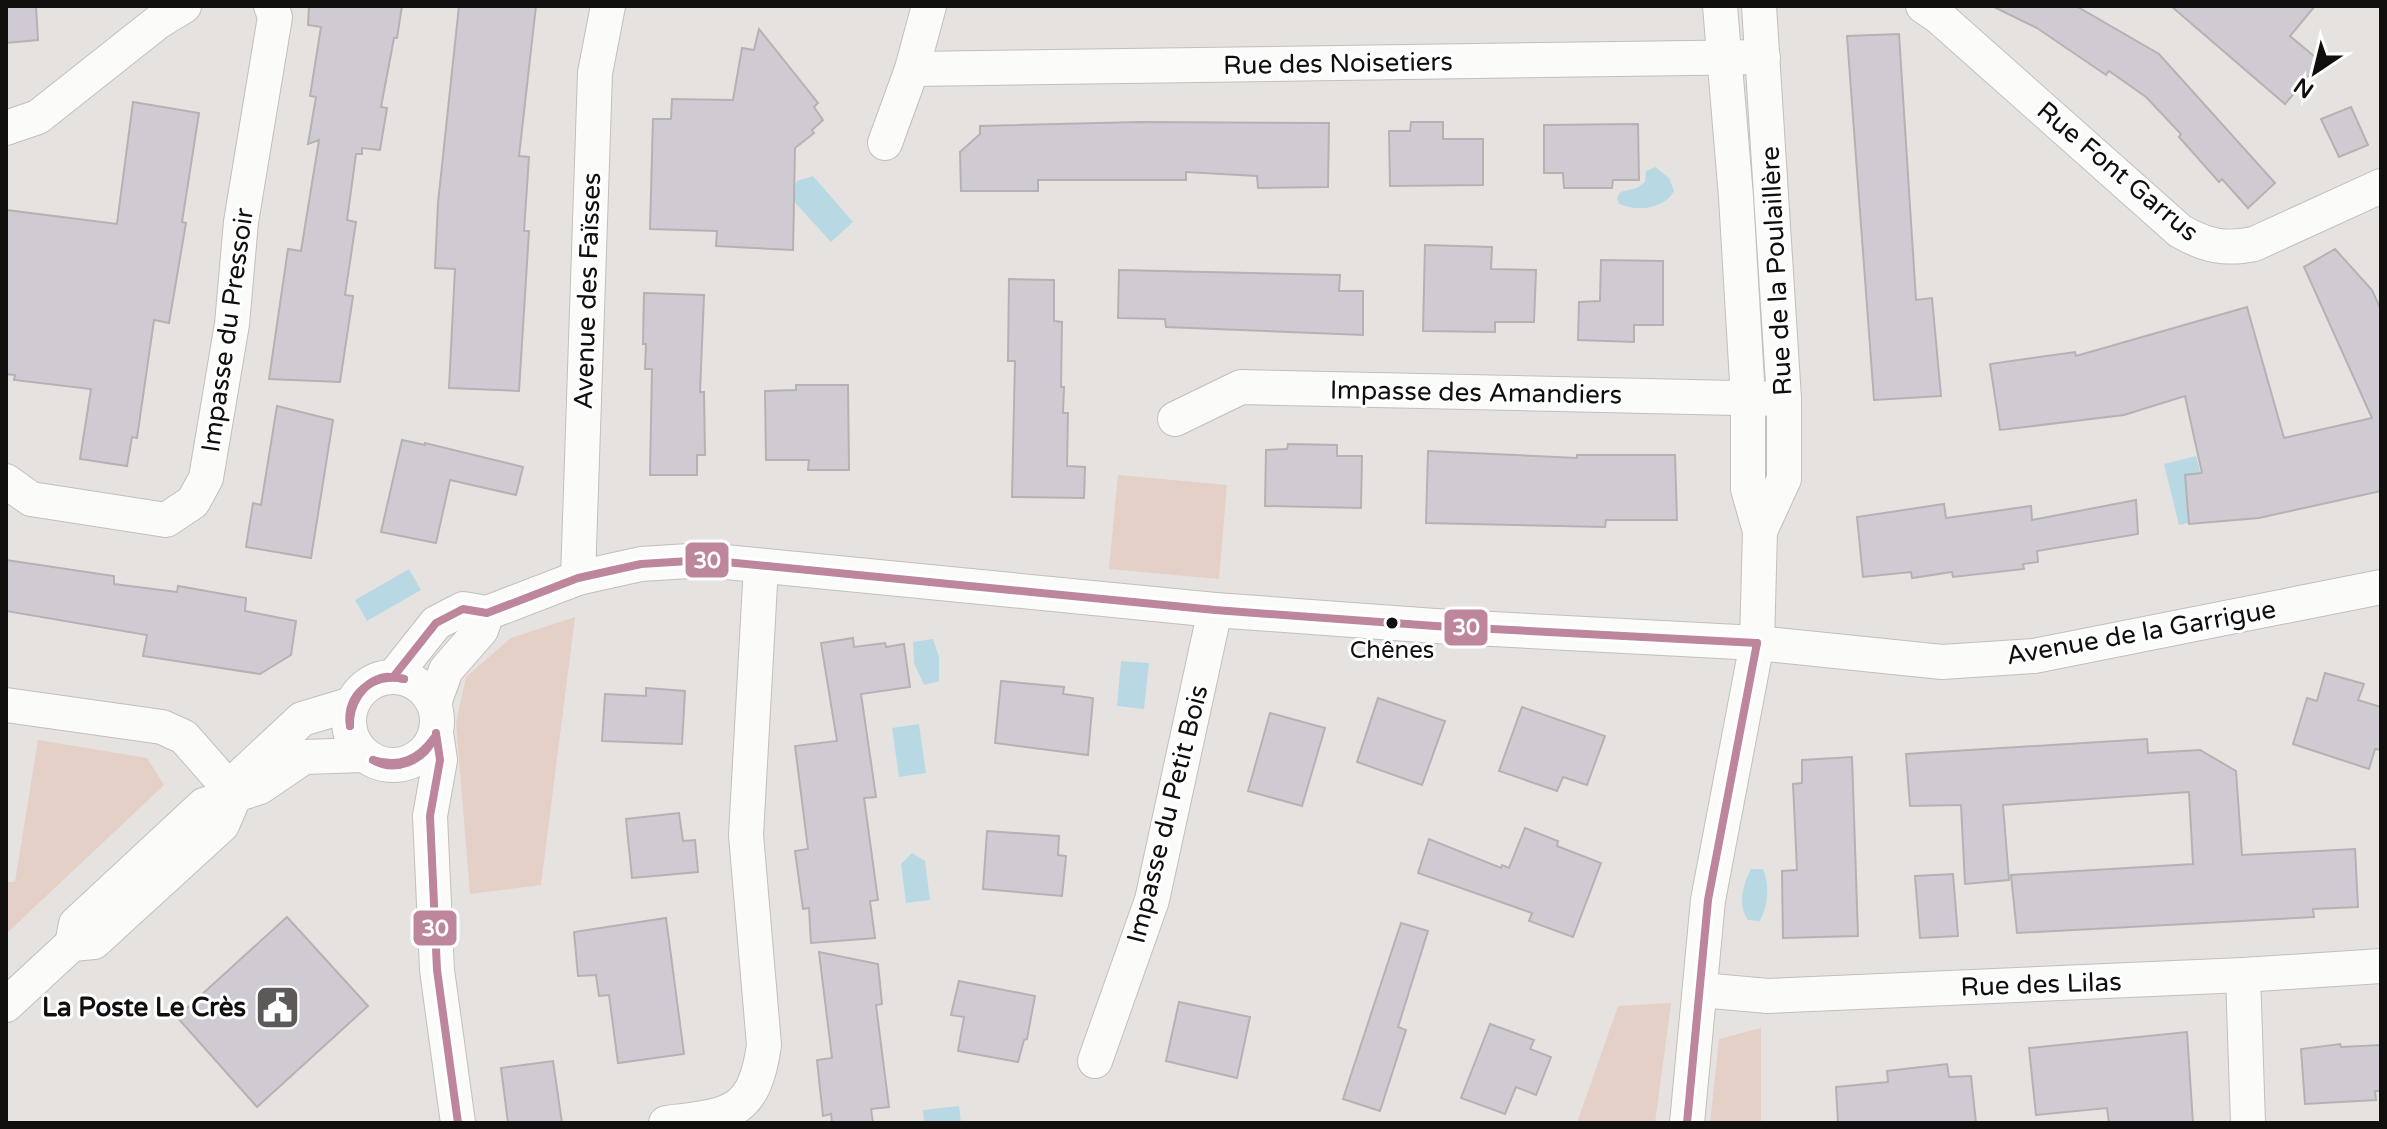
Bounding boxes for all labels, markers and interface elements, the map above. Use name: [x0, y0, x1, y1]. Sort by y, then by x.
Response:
north arrow: [2275, 32, 2355, 112]
street label: Rue des Noisetiers: [1223, 46, 1453, 81]
text: N: [2289, 72, 2319, 103]
street label: Rue Font Garrus: [2031, 95, 2205, 248]
street label: Rue de la Poulaillère: [1754, 145, 1799, 397]
street label: Avenue des Faïsses: [568, 172, 607, 410]
street label: Impasse du Pressoir: [195, 206, 260, 454]
street label: Impasse des Amandiers: [1330, 374, 1622, 411]
line badge: 30: [684, 541, 730, 579]
text: 30: [693, 548, 721, 574]
street label: Avenue de la Garrigue: [2004, 594, 2278, 671]
line badge: 30: [1443, 608, 1489, 647]
marker: Chênes: [1384, 615, 1400, 631]
text: 30: [1452, 615, 1480, 641]
place label: Chênes: [1350, 636, 1434, 665]
street label: Impasse du Petit Bois: [1120, 682, 1215, 946]
line badge: 30: [412, 909, 458, 947]
text: 30: [421, 916, 449, 942]
street label: Rue des Lilas: [1960, 966, 2122, 1003]
public building icon: La Poste Le Crès: [253, 983, 301, 1031]
place label: La Poste Le Crès: [42, 992, 246, 1023]

